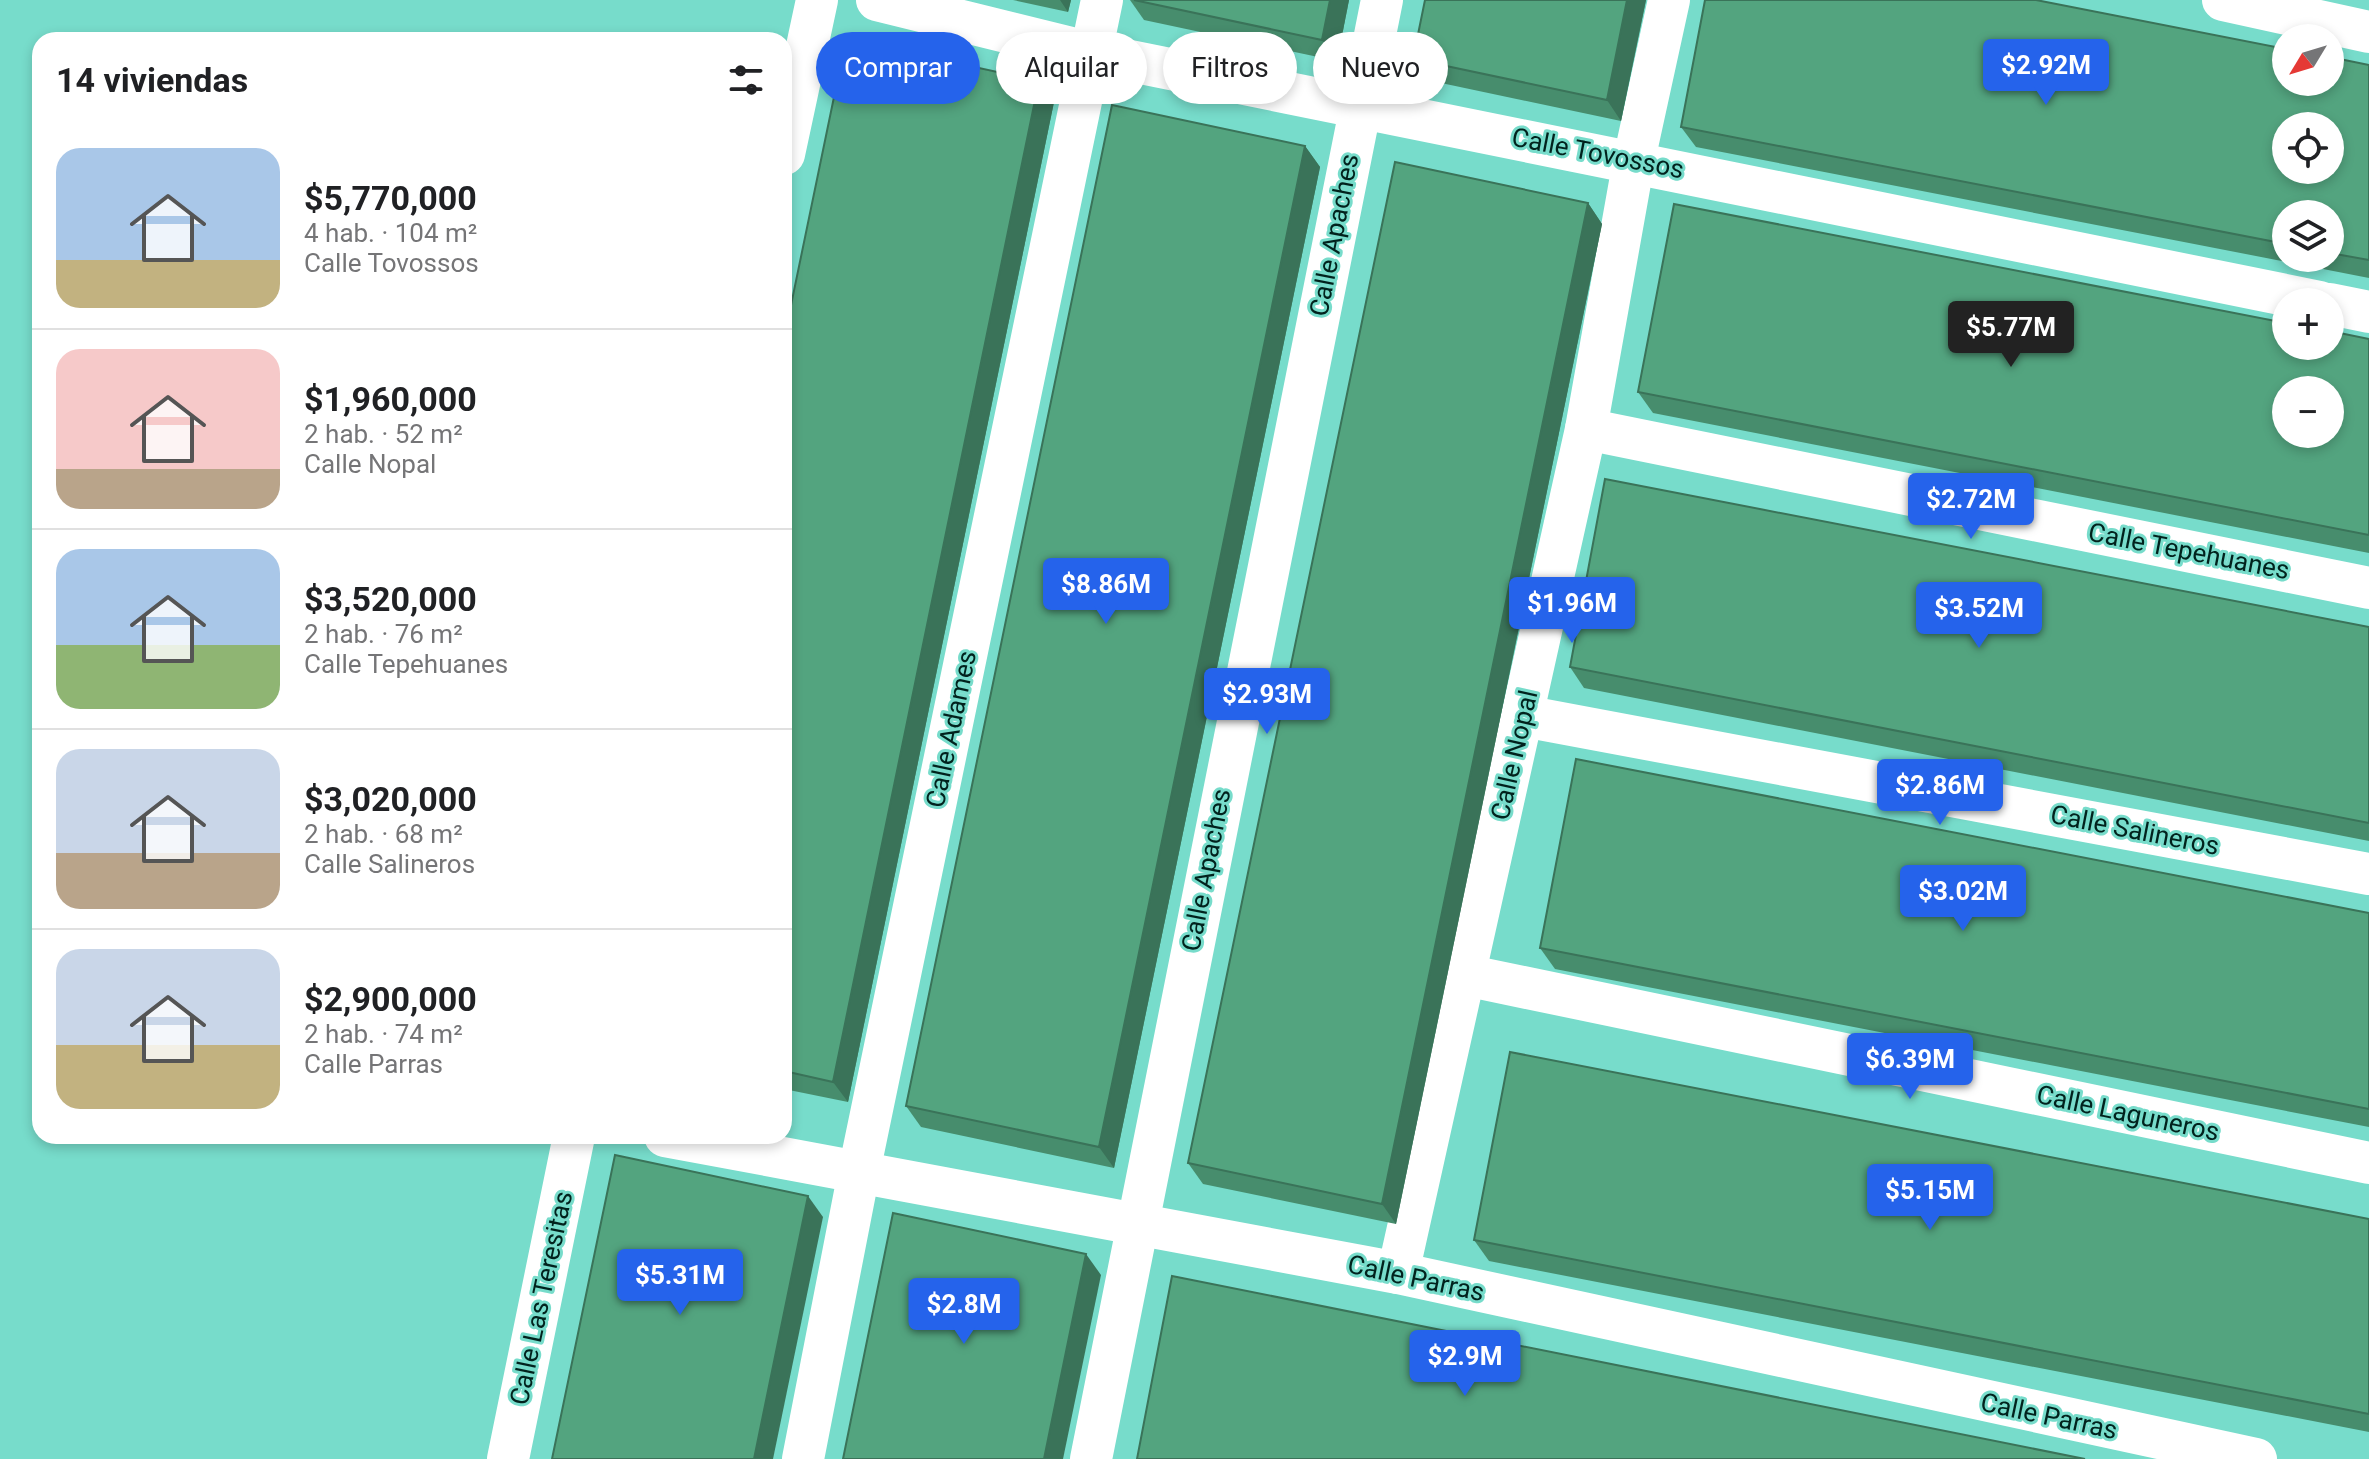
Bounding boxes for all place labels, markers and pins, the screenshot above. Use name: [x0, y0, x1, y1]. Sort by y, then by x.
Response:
pin: $2.92M: [1981, 39, 2111, 107]
pin: $5.77M: [1946, 301, 2076, 369]
pin: $2.72M: [1906, 473, 2036, 541]
pin: $8.86M: [1041, 558, 1171, 626]
pin: $1.96M: [1507, 577, 1637, 645]
pin: $3.52M: [1914, 582, 2044, 650]
pin: $2.93M: [1202, 668, 1332, 736]
pin: $2.86M: [1875, 759, 2005, 827]
pin: $3.02M: [1898, 865, 2028, 933]
pin: $6.39M: [1845, 1033, 1975, 1101]
pin: $5.15M: [1865, 1164, 1995, 1232]
pin: $5.31M: [615, 1249, 745, 1317]
pin: $2.8M: [908, 1278, 1020, 1346]
pin: $2.9M: [1409, 1330, 1521, 1398]

